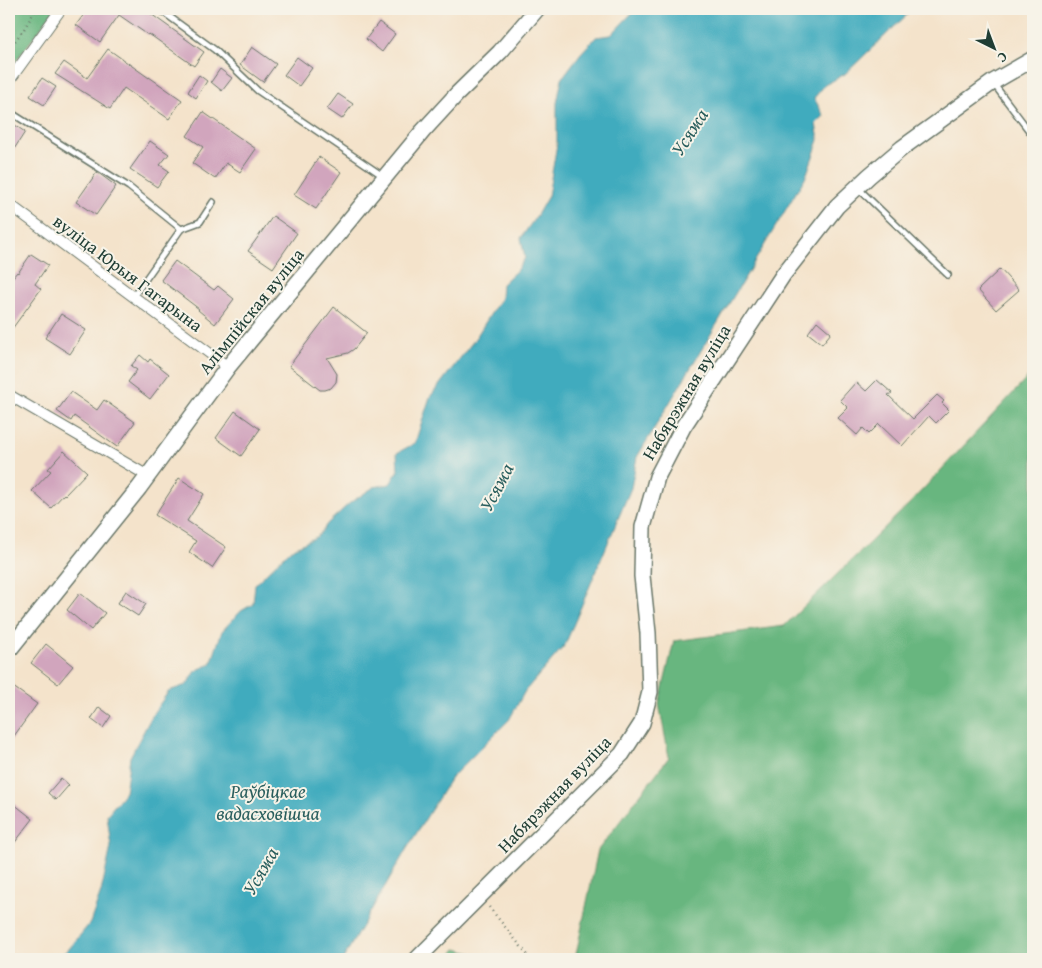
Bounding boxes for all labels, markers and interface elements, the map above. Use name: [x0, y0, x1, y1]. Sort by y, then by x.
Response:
north arrow: [970, 22, 1020, 72]
text: С: [993, 48, 1012, 68]
water label: Усяжа: [663, 103, 715, 161]
street label: вуліца Юрыя Гагарына: [47, 208, 209, 339]
street label: Алімпійская вуліца: [192, 242, 311, 380]
street label: Набярэжная вуліца: [635, 319, 737, 465]
water label: Усяжа: [472, 458, 520, 516]
street label: Набярэжная вуліца: [491, 729, 617, 859]
water label: Раўбіцкае вадасховішча: [217, 777, 320, 827]
water label: Усяжа: [235, 842, 285, 900]

